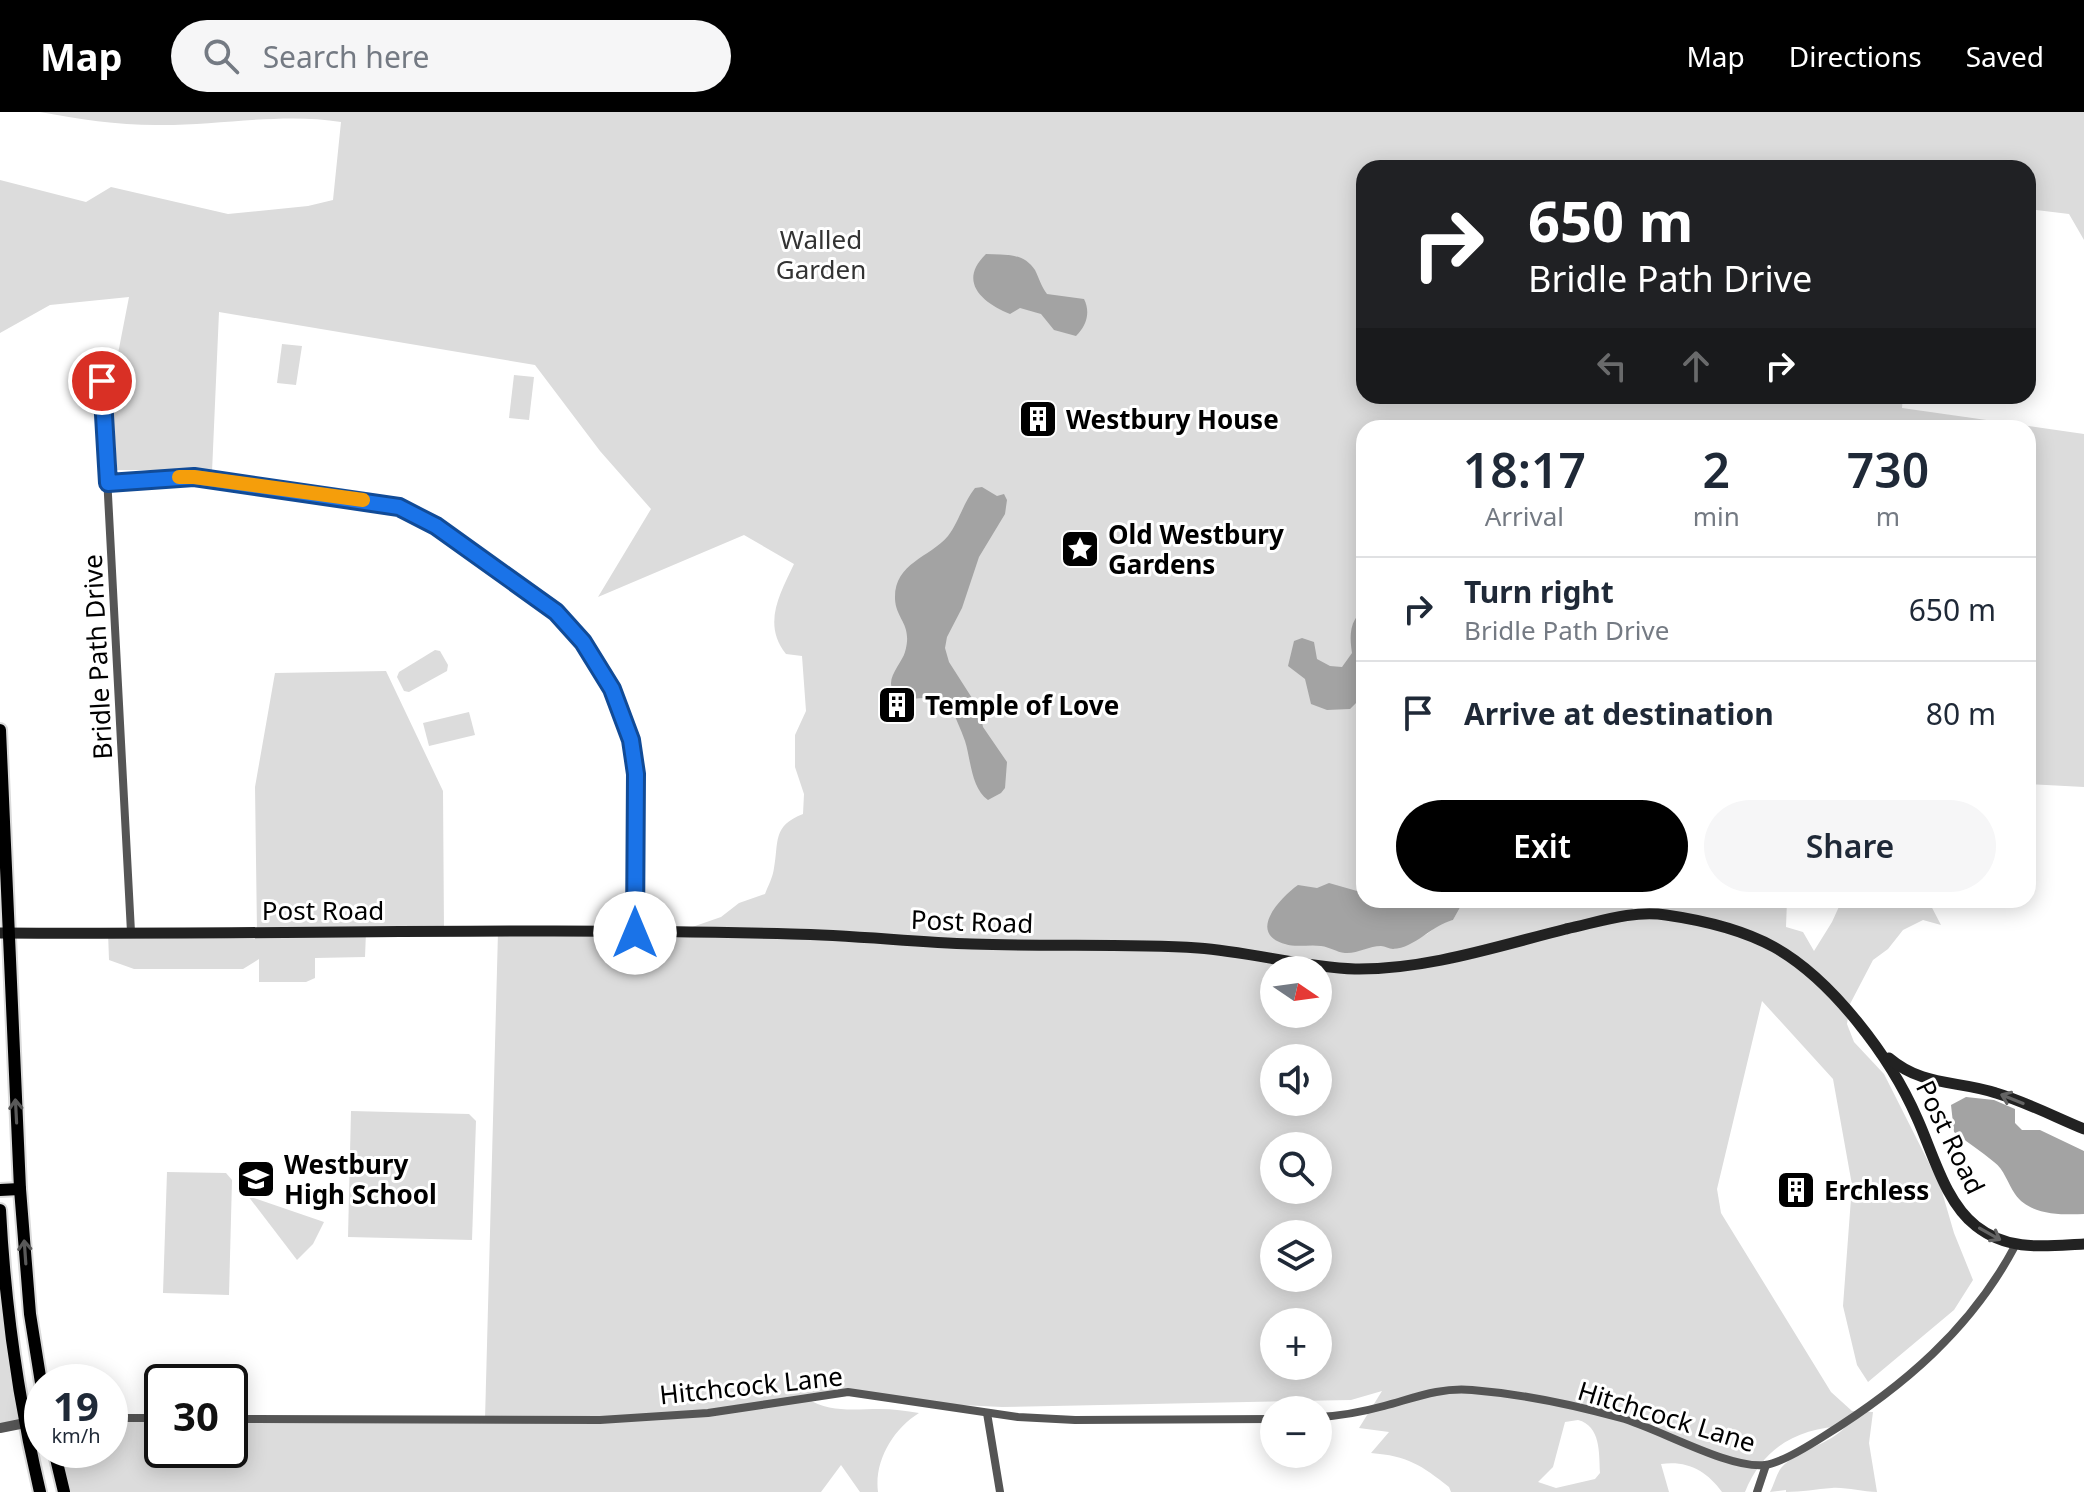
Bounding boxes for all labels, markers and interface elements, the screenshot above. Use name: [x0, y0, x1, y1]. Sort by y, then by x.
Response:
search box: [171, 20, 731, 92]
text: Map: [40, 30, 123, 82]
icon: search: [199, 34, 243, 78]
text: Search here: [263, 36, 430, 77]
text: Map: [1686, 37, 1745, 75]
text: Directions: [1789, 37, 1922, 75]
text: Saved: [1966, 37, 2044, 75]
text: 650 m: [1528, 182, 1693, 258]
icon: right: [1396, 192, 1500, 296]
park label: Walled Garden: [776, 221, 866, 287]
text: Bridle Path Drive: [1528, 254, 1812, 303]
icon: left: [1590, 344, 1634, 388]
icon: ahead: [1674, 344, 1718, 388]
icon: right: [1758, 344, 1802, 388]
pin: [68, 347, 136, 415]
icon: arrive: [80, 359, 124, 403]
building icon: Westbury House: [1017, 398, 1059, 440]
place label: Westbury House: [1066, 401, 1279, 437]
text: 18:17: [1463, 437, 1586, 502]
text: 2: [1703, 437, 1730, 502]
text: 730: [1847, 437, 1929, 502]
text: Arrival: [1485, 498, 1564, 534]
text: min: [1693, 498, 1740, 534]
text: m: [1876, 498, 1900, 534]
place label: Old Westbury Gardens: [1108, 516, 1284, 582]
place icon: Old Westbury Gardens: [1059, 528, 1101, 570]
street label: Bridle Path Drive: [74, 554, 120, 760]
text: Turn right: [1464, 571, 1614, 612]
icon: right: [1396, 587, 1440, 631]
text: 650 m: [1909, 589, 1996, 630]
text: Bridle Path Drive: [1464, 612, 1669, 648]
building icon: Temple of Love: [876, 684, 918, 726]
place label: Temple of Love: [925, 687, 1119, 723]
icon: arrive: [1396, 691, 1440, 735]
text: Arrive at destination: [1464, 693, 1774, 734]
text: 80 m: [1926, 693, 1996, 734]
button: Exit: [1396, 800, 1688, 892]
button: Share: [1704, 800, 1996, 892]
position arrow: [593, 891, 677, 975]
street label: Post Road: [262, 892, 384, 928]
street label: Post Road: [910, 901, 1034, 941]
north arrow: [1260, 956, 1332, 1028]
map controls: [1260, 956, 1332, 1468]
button: sound: [1260, 1044, 1332, 1116]
street label: Post Road: [1908, 1074, 1994, 1200]
one-way arrow: [2000, 1091, 2025, 1106]
one-way arrow: [9, 1098, 24, 1125]
button: search: [1260, 1132, 1332, 1204]
place label: Westbury High School: [284, 1146, 437, 1212]
school or university icon: Westbury High School: [235, 1158, 277, 1200]
building icon: Erchless: [1775, 1169, 1817, 1211]
place label: Erchless: [1824, 1172, 1929, 1208]
button: layers: [1260, 1220, 1332, 1292]
one-way arrow: [1977, 1227, 2001, 1242]
one-way arrow: [17, 1239, 32, 1266]
button: +: [1260, 1308, 1332, 1380]
street label: Hitchcock Lane: [658, 1357, 844, 1413]
speed limit sign: 30: [144, 1364, 248, 1468]
street label: Hitchcock Lane: [1574, 1372, 1760, 1460]
text: 19: [53, 1378, 99, 1433]
button: −: [1260, 1396, 1332, 1468]
text: km/h: [51, 1422, 101, 1449]

